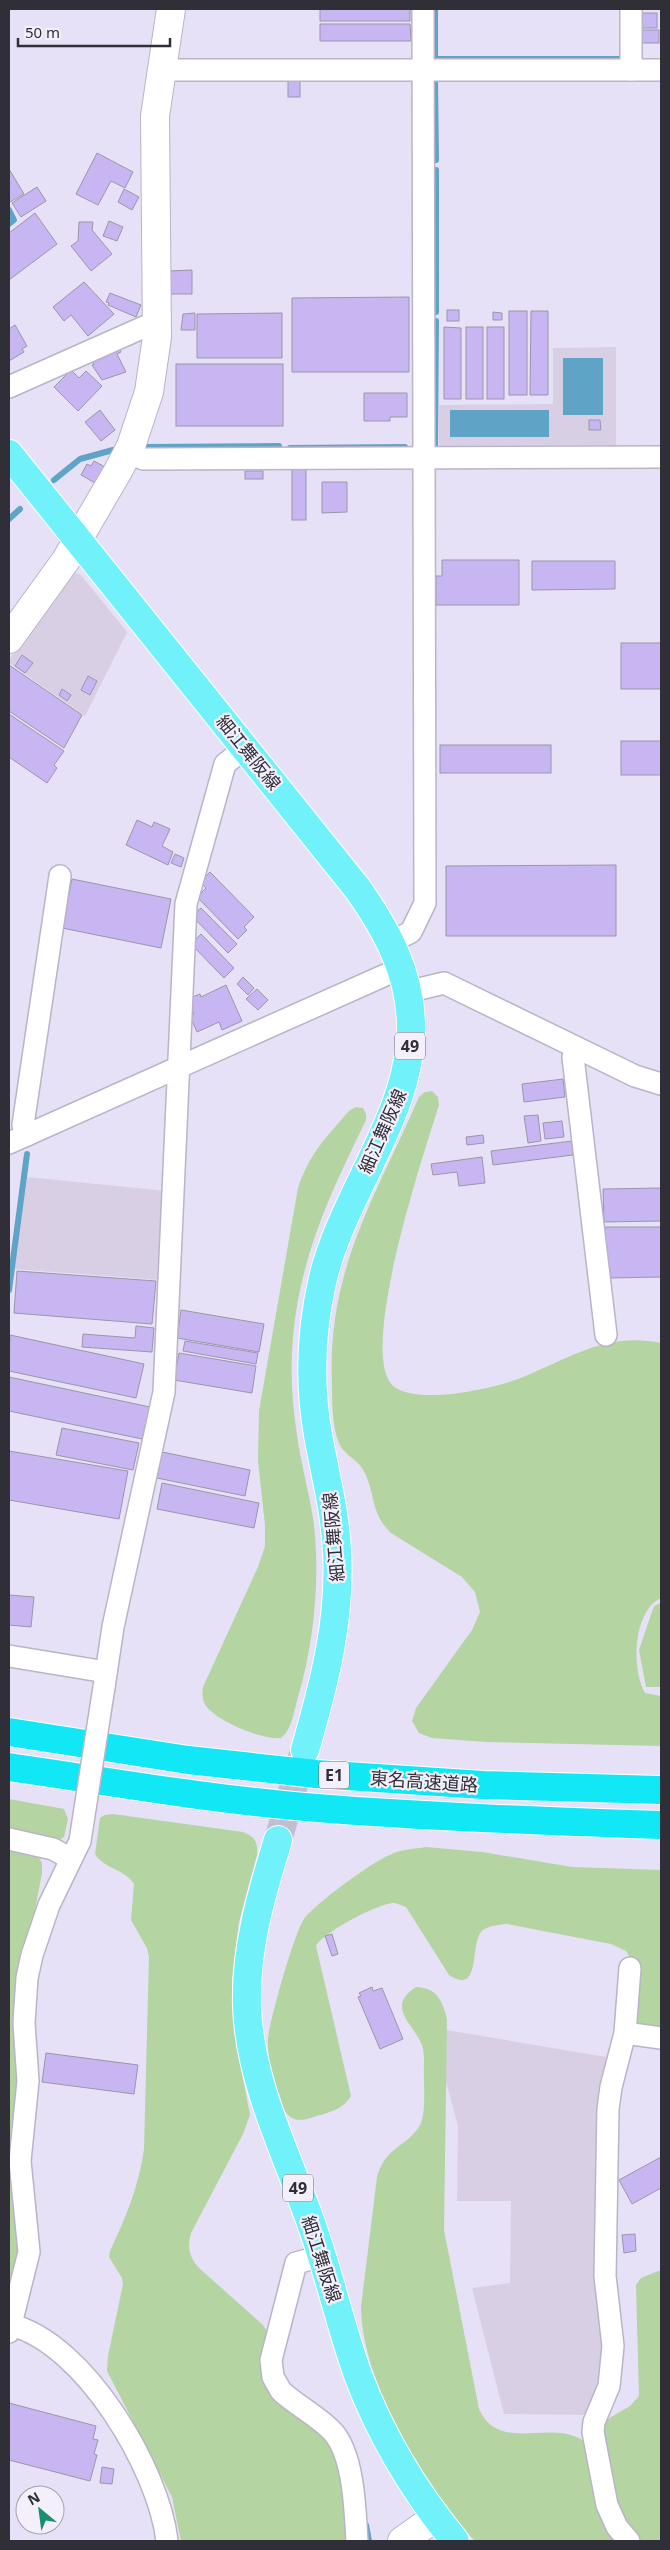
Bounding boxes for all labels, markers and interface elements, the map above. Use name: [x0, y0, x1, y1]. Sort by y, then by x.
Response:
scale bar: [18, 15, 170, 47]
text: 50 m: [25, 22, 60, 42]
street label: 細江舞阪線: [211, 709, 287, 795]
road number: 49: [395, 1032, 425, 1060]
street label: 細江舞阪線: [353, 1085, 411, 1177]
street label: 細江舞阪線: [317, 1491, 349, 1583]
road number: E1: [319, 1762, 349, 1788]
street label: 東名高速道路: [369, 1765, 479, 1797]
road number: 49: [283, 2174, 313, 2202]
street label: 細江舞阪線: [297, 2212, 347, 2306]
north arrow: [15, 2485, 65, 2535]
text: N: [24, 2487, 43, 2509]

